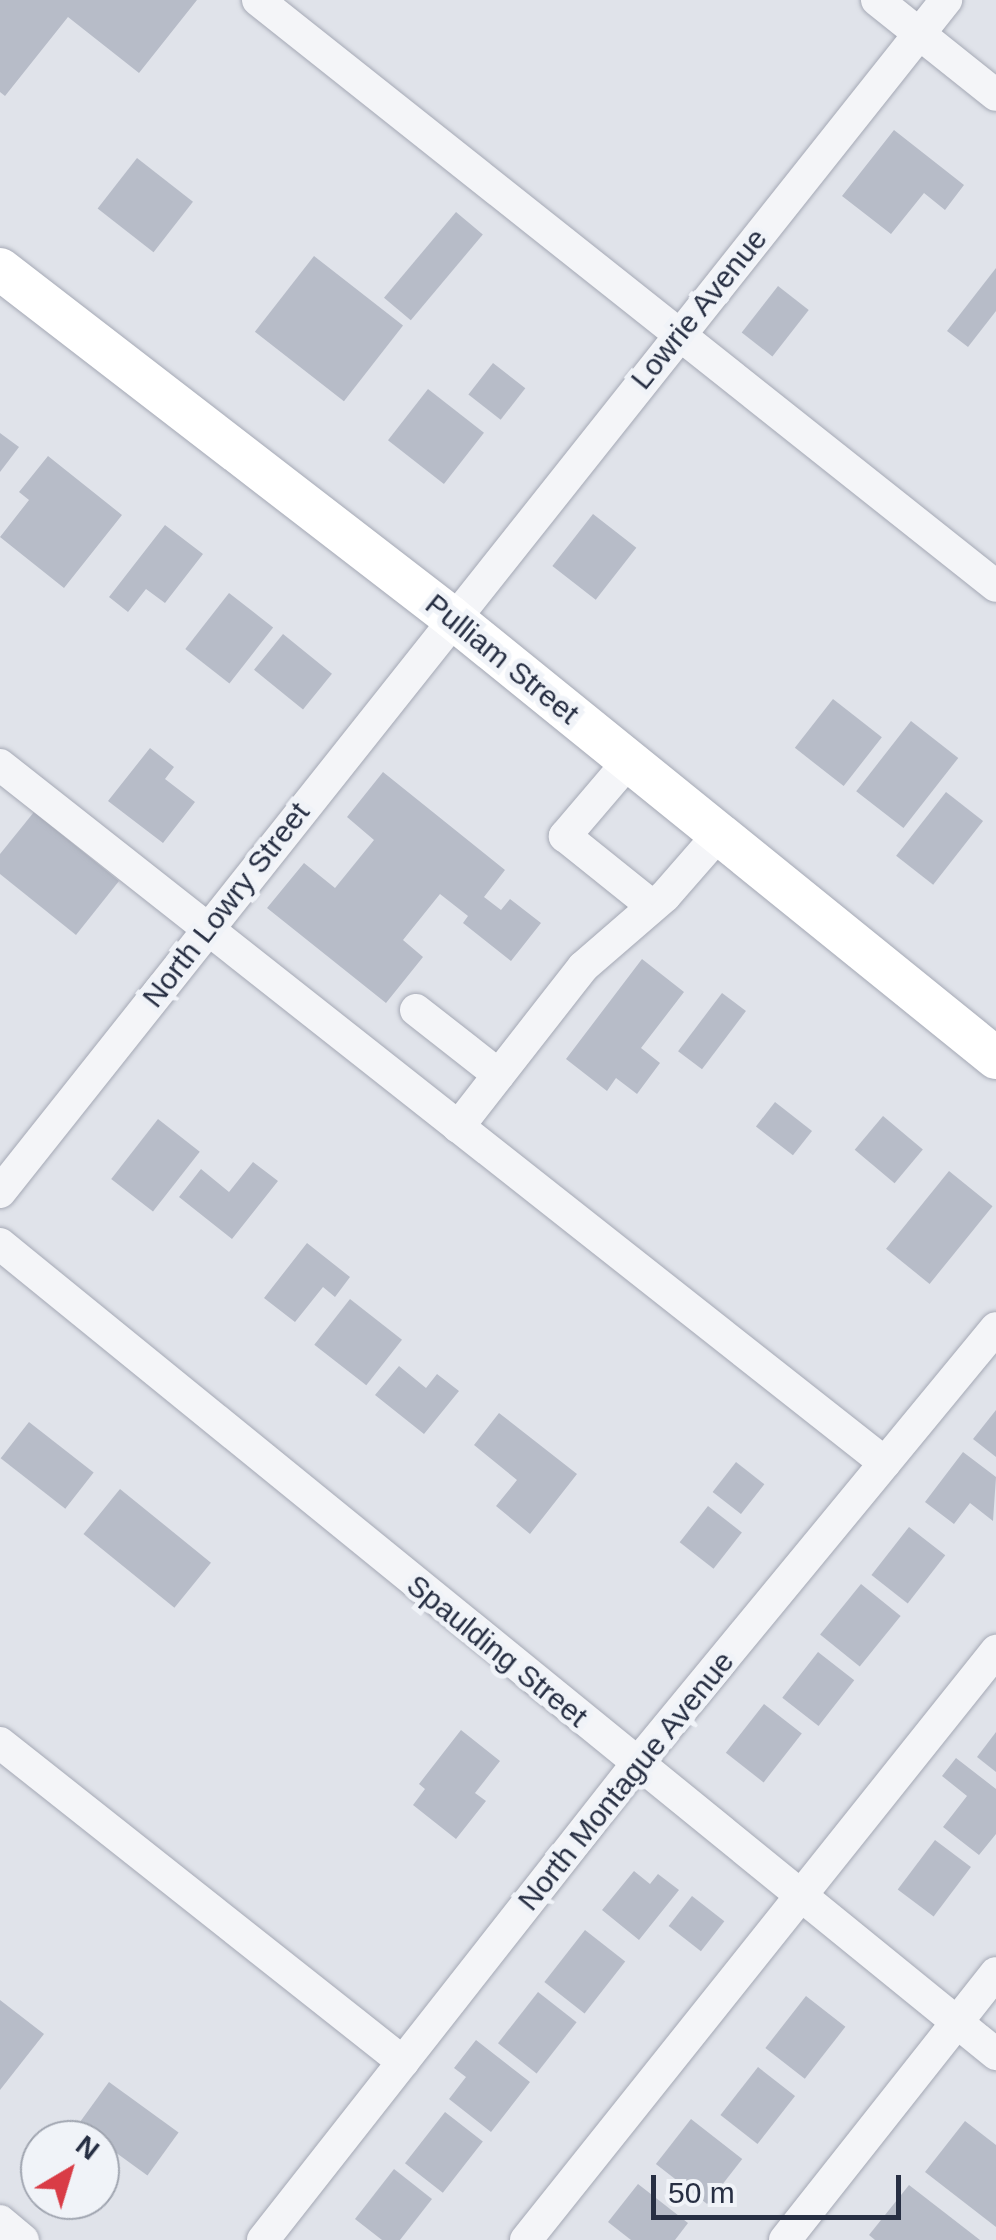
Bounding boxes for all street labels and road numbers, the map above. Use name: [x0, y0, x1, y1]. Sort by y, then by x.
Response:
street label: Lowrie Avenue: [623, 221, 775, 397]
street label: Pulliam Street: [418, 586, 586, 732]
street label: North Lowry Street: [135, 795, 317, 1015]
street label: Spaulding Street: [399, 1567, 595, 1735]
street label: North Montague Avenue: [510, 1644, 742, 1918]

